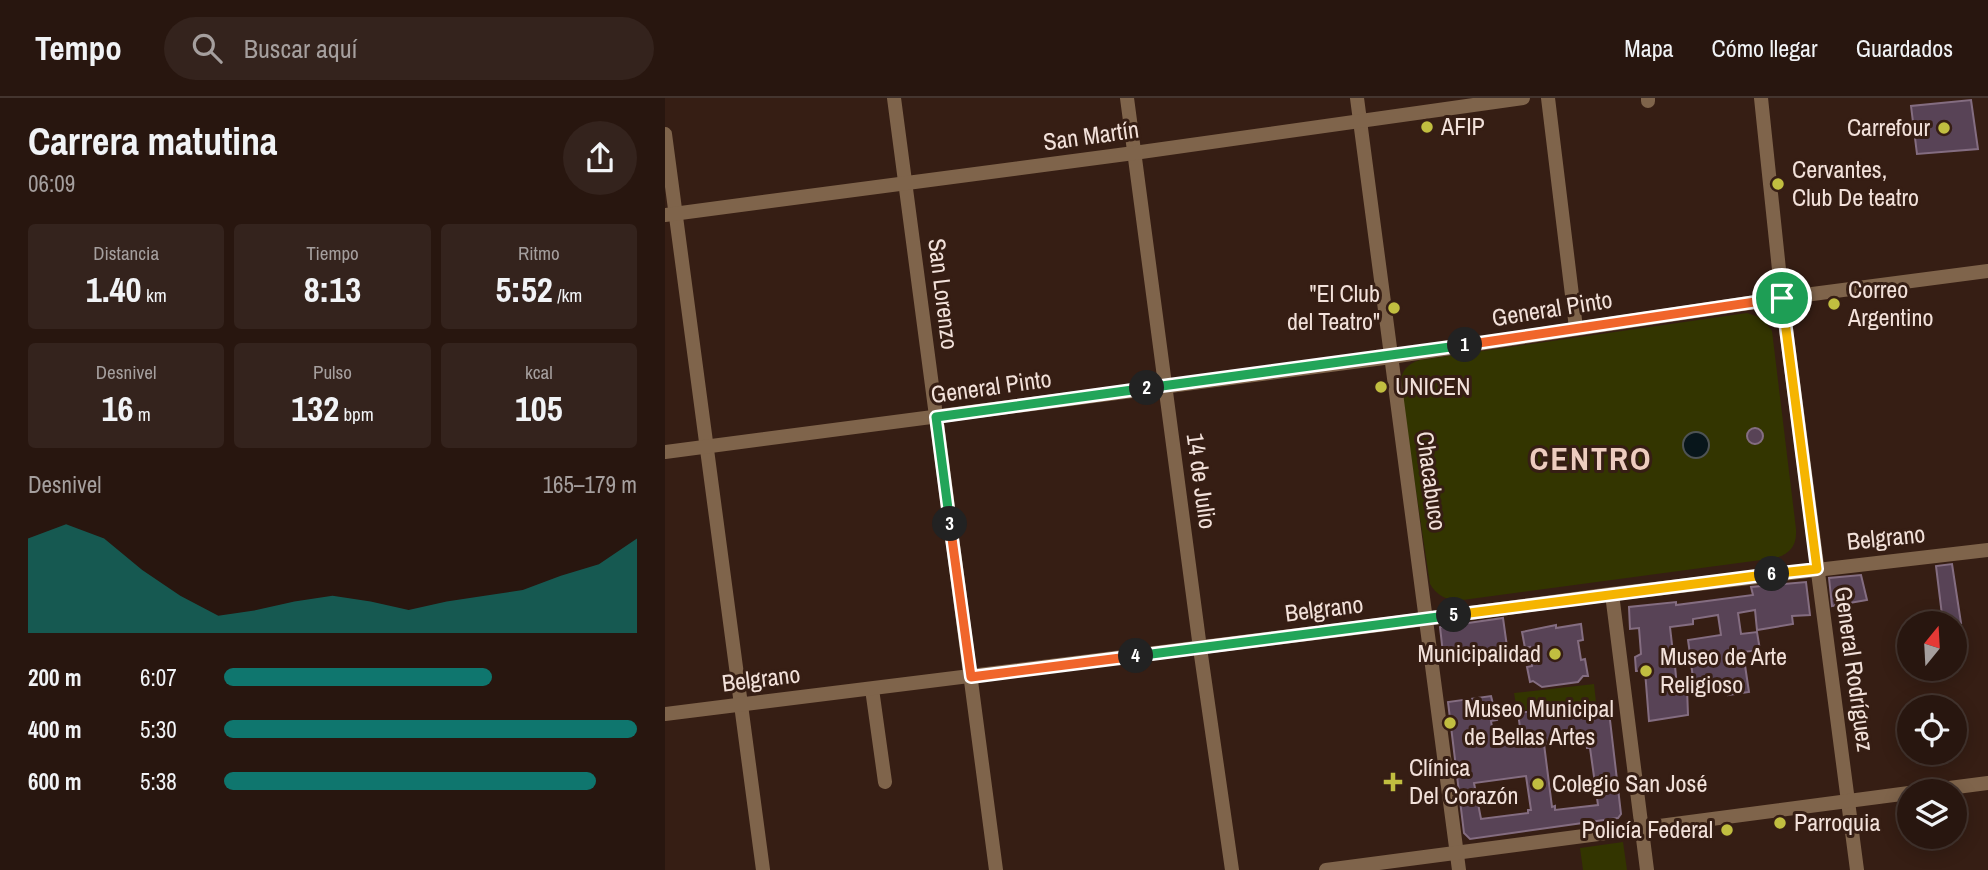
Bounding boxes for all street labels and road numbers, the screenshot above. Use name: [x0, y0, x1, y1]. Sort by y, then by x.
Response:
street label: San Martín: [1041, 112, 1141, 158]
street label: San Lorenzo: [921, 237, 967, 351]
street label: General Pinto: [1489, 283, 1614, 333]
street label: General Pinto: [928, 362, 1053, 410]
street label: Chacabuco: [1409, 429, 1455, 532]
street label: 14 de Julio: [1179, 431, 1225, 531]
street label: Belgrano: [1845, 517, 1927, 557]
street label: General Rodríguez: [1828, 584, 1882, 754]
street label: Belgrano: [1283, 587, 1365, 629]
street label: Belgrano: [720, 657, 802, 699]

